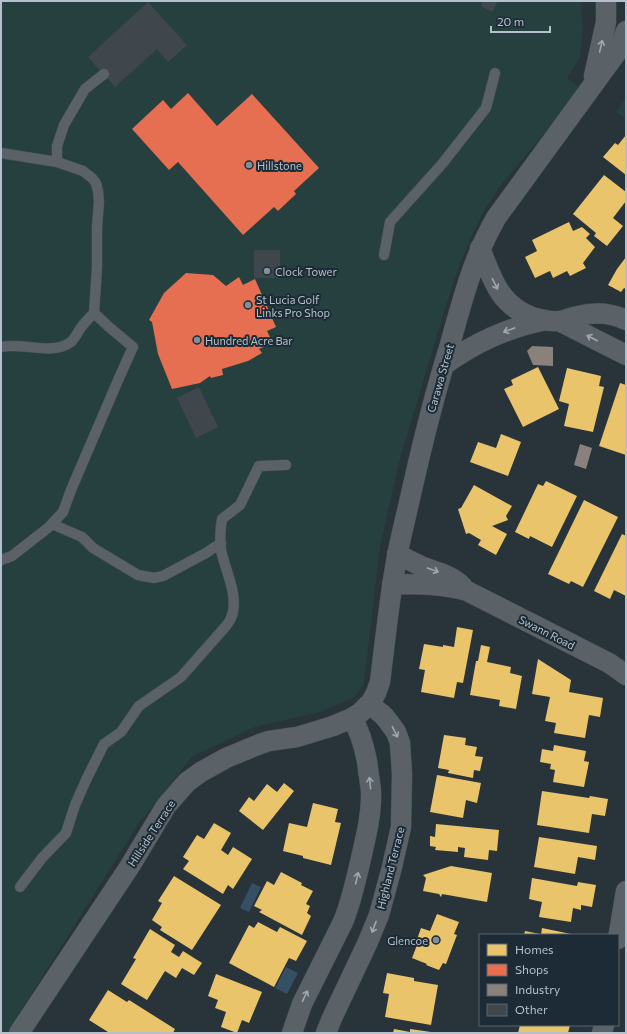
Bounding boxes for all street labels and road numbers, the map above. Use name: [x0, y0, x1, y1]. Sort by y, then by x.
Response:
street label: Carawa Street: [424, 342, 456, 414]
street label: Swann Road: [517, 612, 577, 652]
street label: Hillside Terrace: [125, 797, 177, 869]
street label: Highland Terrace: [373, 825, 407, 910]

